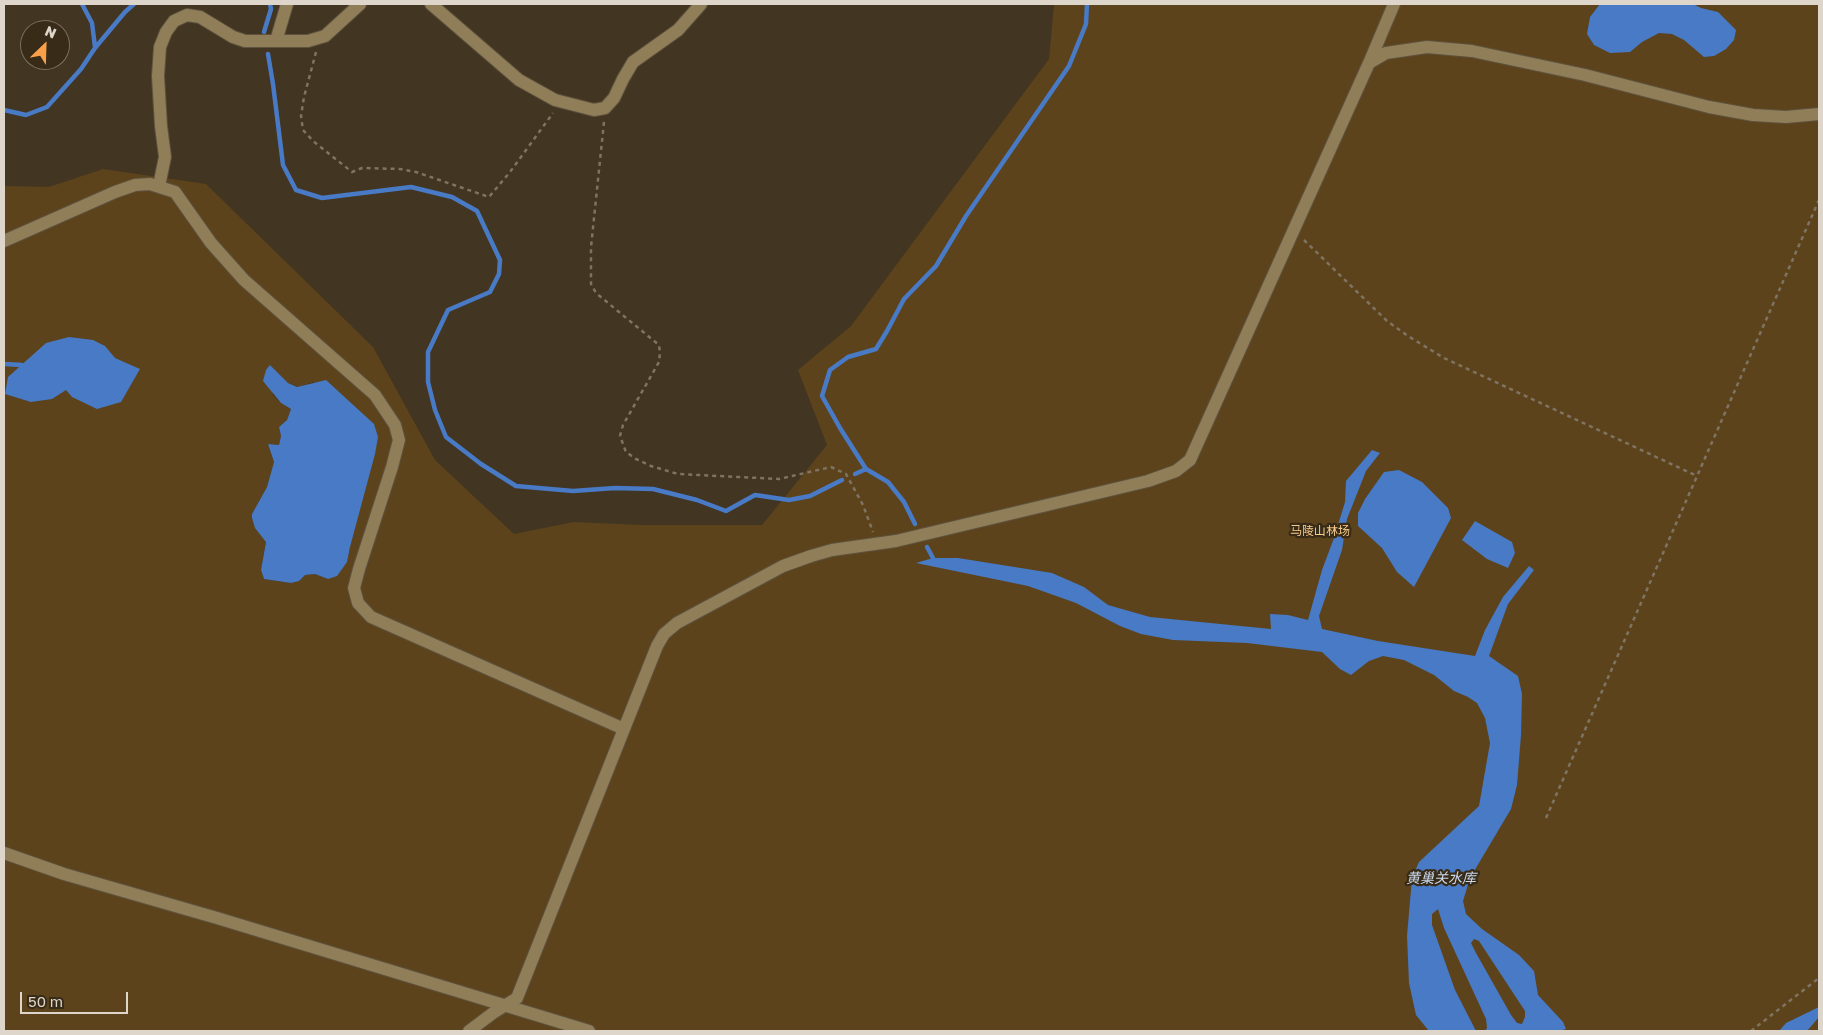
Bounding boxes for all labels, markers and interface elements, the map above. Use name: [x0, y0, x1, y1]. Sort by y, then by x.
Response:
north arrow: [20, 20, 70, 70]
text: N: [43, 22, 59, 42]
park label: 马陵山林场: [1290, 524, 1350, 538]
water label: 黄巢关水库: [1406, 871, 1476, 887]
scale bar: [22, 982, 130, 1014]
text: 50 m: [28, 992, 63, 1010]

